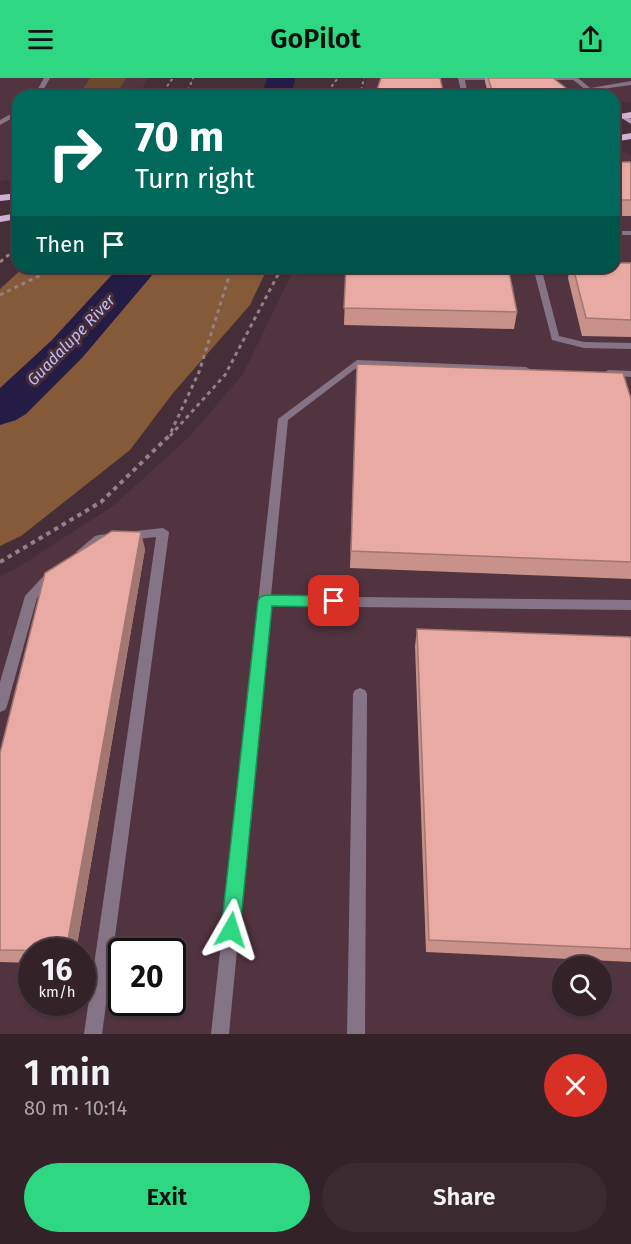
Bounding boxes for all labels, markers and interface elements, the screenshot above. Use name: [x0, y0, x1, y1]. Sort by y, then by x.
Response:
icon: menu: [24, 23, 57, 56]
text: GoPilot: [270, 23, 361, 55]
icon: share: [574, 23, 607, 56]
text: 70 m: [135, 112, 224, 162]
icon: right: [36, 114, 114, 192]
text: Turn right: [135, 163, 255, 195]
icon: arrive: [97, 228, 130, 261]
text: Then: [36, 231, 85, 258]
water label: Guadalupe River: [23, 290, 120, 389]
pin: [308, 575, 359, 626]
icon: arrive: [317, 584, 350, 617]
position arrow: [199, 898, 263, 962]
speed limit sign: 20: [108, 938, 186, 1016]
text: 16: [42, 952, 72, 988]
map controls: [552, 956, 612, 1016]
button: search: [552, 956, 612, 1016]
text: km/h: [38, 983, 76, 1001]
text: 1 min: [24, 1051, 111, 1095]
button: close: [544, 1054, 607, 1117]
text: 80 m · 10:14: [24, 1096, 127, 1120]
button: Exit: [24, 1163, 310, 1232]
button: Share: [322, 1163, 607, 1232]

